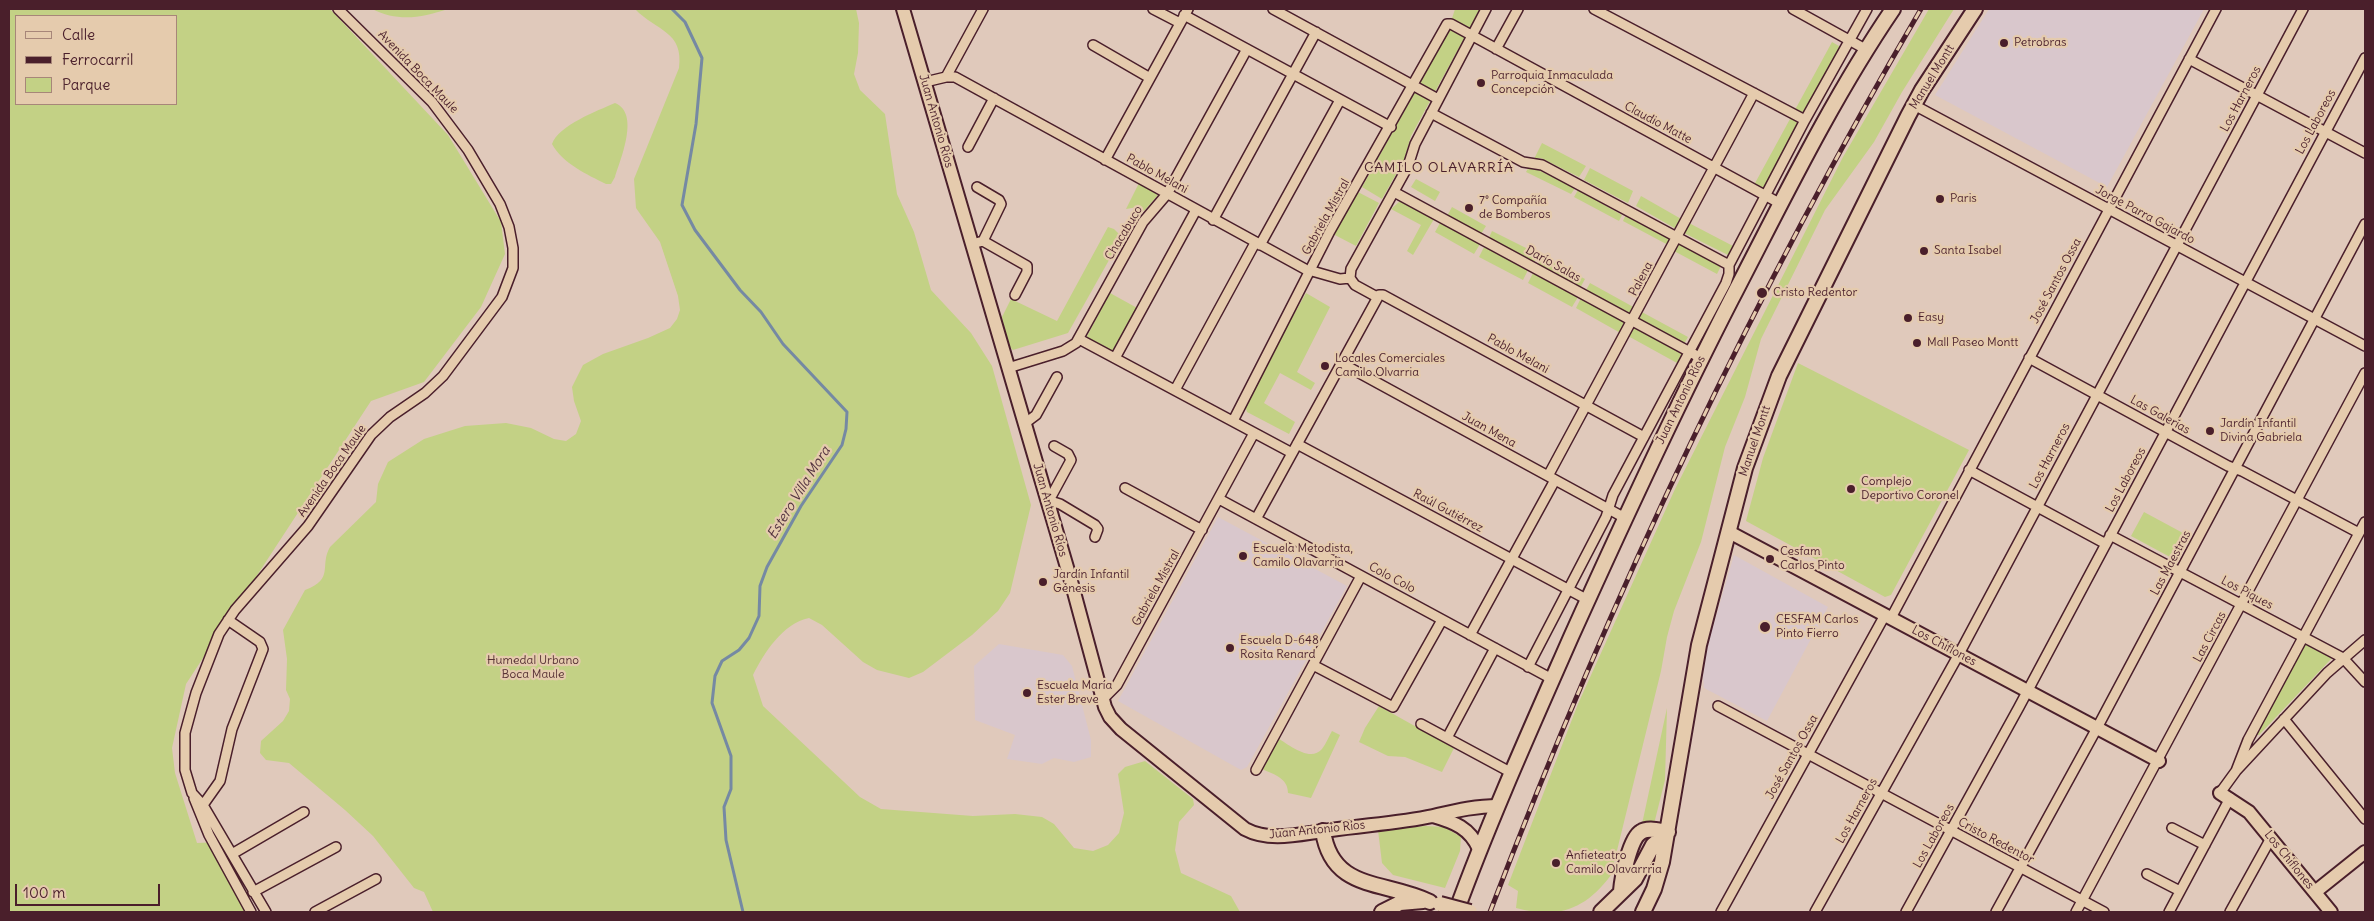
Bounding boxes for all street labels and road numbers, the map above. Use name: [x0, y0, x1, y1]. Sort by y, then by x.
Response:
street label: Avenida Boca Maule: [375, 28, 461, 116]
street label: Manuel Montt: [1906, 42, 1958, 112]
street label: Los Harneros: [2218, 64, 2264, 134]
street label: Juan Antonio Ríos: [916, 72, 956, 170]
street label: Los Laboreos: [2293, 87, 2339, 157]
street label: Claudio Matte: [1622, 99, 1694, 147]
street label: Pablo Melani: [1124, 151, 1190, 197]
street label: Gabriela Mistral: [1299, 176, 1353, 258]
street label: Jorge Parra Gajardo: [2093, 183, 2197, 247]
street label: Chacabuco: [1102, 203, 1146, 263]
street label: José Santos Ossa: [2028, 236, 2084, 326]
street label: Darío Salas: [1523, 243, 1583, 285]
street label: Palena: [1626, 259, 1656, 299]
street label: Pablo Melani: [1485, 331, 1551, 377]
street label: Juan Antonio Ríos: [1653, 353, 1709, 447]
street label: Las Galerías: [2128, 393, 2192, 437]
street label: Manuel Montt: [1736, 404, 1774, 478]
street label: Juan Mena: [1459, 409, 1519, 451]
street label: Los Harneros: [2027, 421, 2073, 491]
street label: Avenida Boca Maule: [295, 422, 369, 520]
street label: Los Laboreos: [2103, 445, 2149, 515]
street label: Juan Antonio Ríos: [1030, 461, 1070, 559]
street label: Raúl Gutiérrez: [1410, 486, 1486, 536]
street label: Las Maestras: [2148, 528, 2194, 598]
street label: Gabriela Mistral: [1129, 547, 1183, 629]
street label: Colo Colo: [1366, 560, 1418, 596]
street label: Los Piques: [2219, 573, 2275, 613]
street label: Las Circas: [2191, 609, 2229, 665]
street label: Los Chiflones: [1909, 623, 1979, 669]
street label: José Santos Ossa: [1763, 712, 1821, 802]
street label: Los Harneros: [1833, 776, 1881, 846]
street label: Los Laboreos: [1910, 801, 1958, 871]
street label: Cristo Redentor: [1955, 815, 2037, 867]
street label: Juan Antonio Ríos: [1268, 818, 1366, 842]
street label: Los Chiflones: [2261, 828, 2317, 892]

